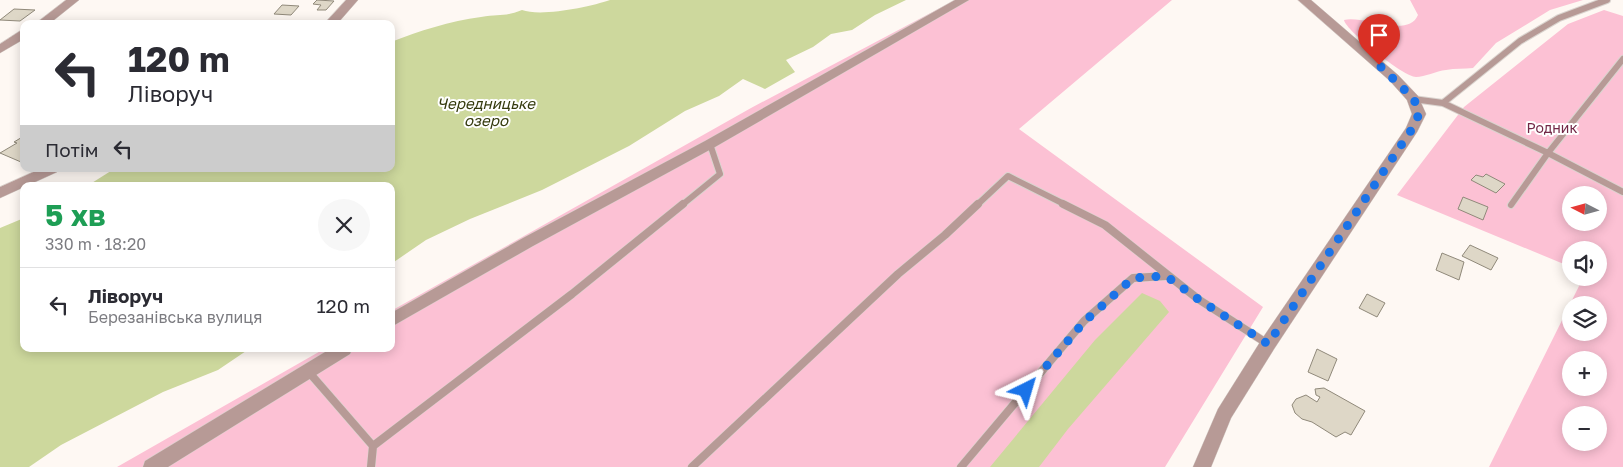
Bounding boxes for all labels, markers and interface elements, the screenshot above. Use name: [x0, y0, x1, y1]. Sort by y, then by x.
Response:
pin: [1358, 14, 1400, 65]
icon: arrive: [1365, 21, 1393, 49]
text: 120 m: [128, 38, 230, 80]
icon: left: [45, 40, 110, 105]
text: Ліворуч: [128, 80, 213, 107]
water label: Чередницьке озеро: [437, 94, 536, 129]
park label: Родник: [1527, 119, 1577, 136]
icon: left: [109, 135, 137, 163]
text: Потім: [45, 138, 99, 161]
north arrow: [1562, 186, 1608, 231]
map controls: [1562, 186, 1607, 451]
text: 5 хв: [45, 197, 106, 233]
button: close: [318, 199, 370, 251]
text: 330 m · 18:20: [45, 234, 146, 254]
button: sound: [1562, 241, 1607, 286]
text: Ліворуч: [88, 284, 163, 307]
icon: left: [45, 291, 73, 319]
text: 120 m: [316, 294, 370, 317]
button: layers: [1562, 296, 1607, 341]
text: Березанівська вулиця: [88, 307, 262, 327]
button: +: [1562, 351, 1607, 396]
position arrow: [999, 363, 1051, 415]
button: −: [1562, 406, 1607, 451]

